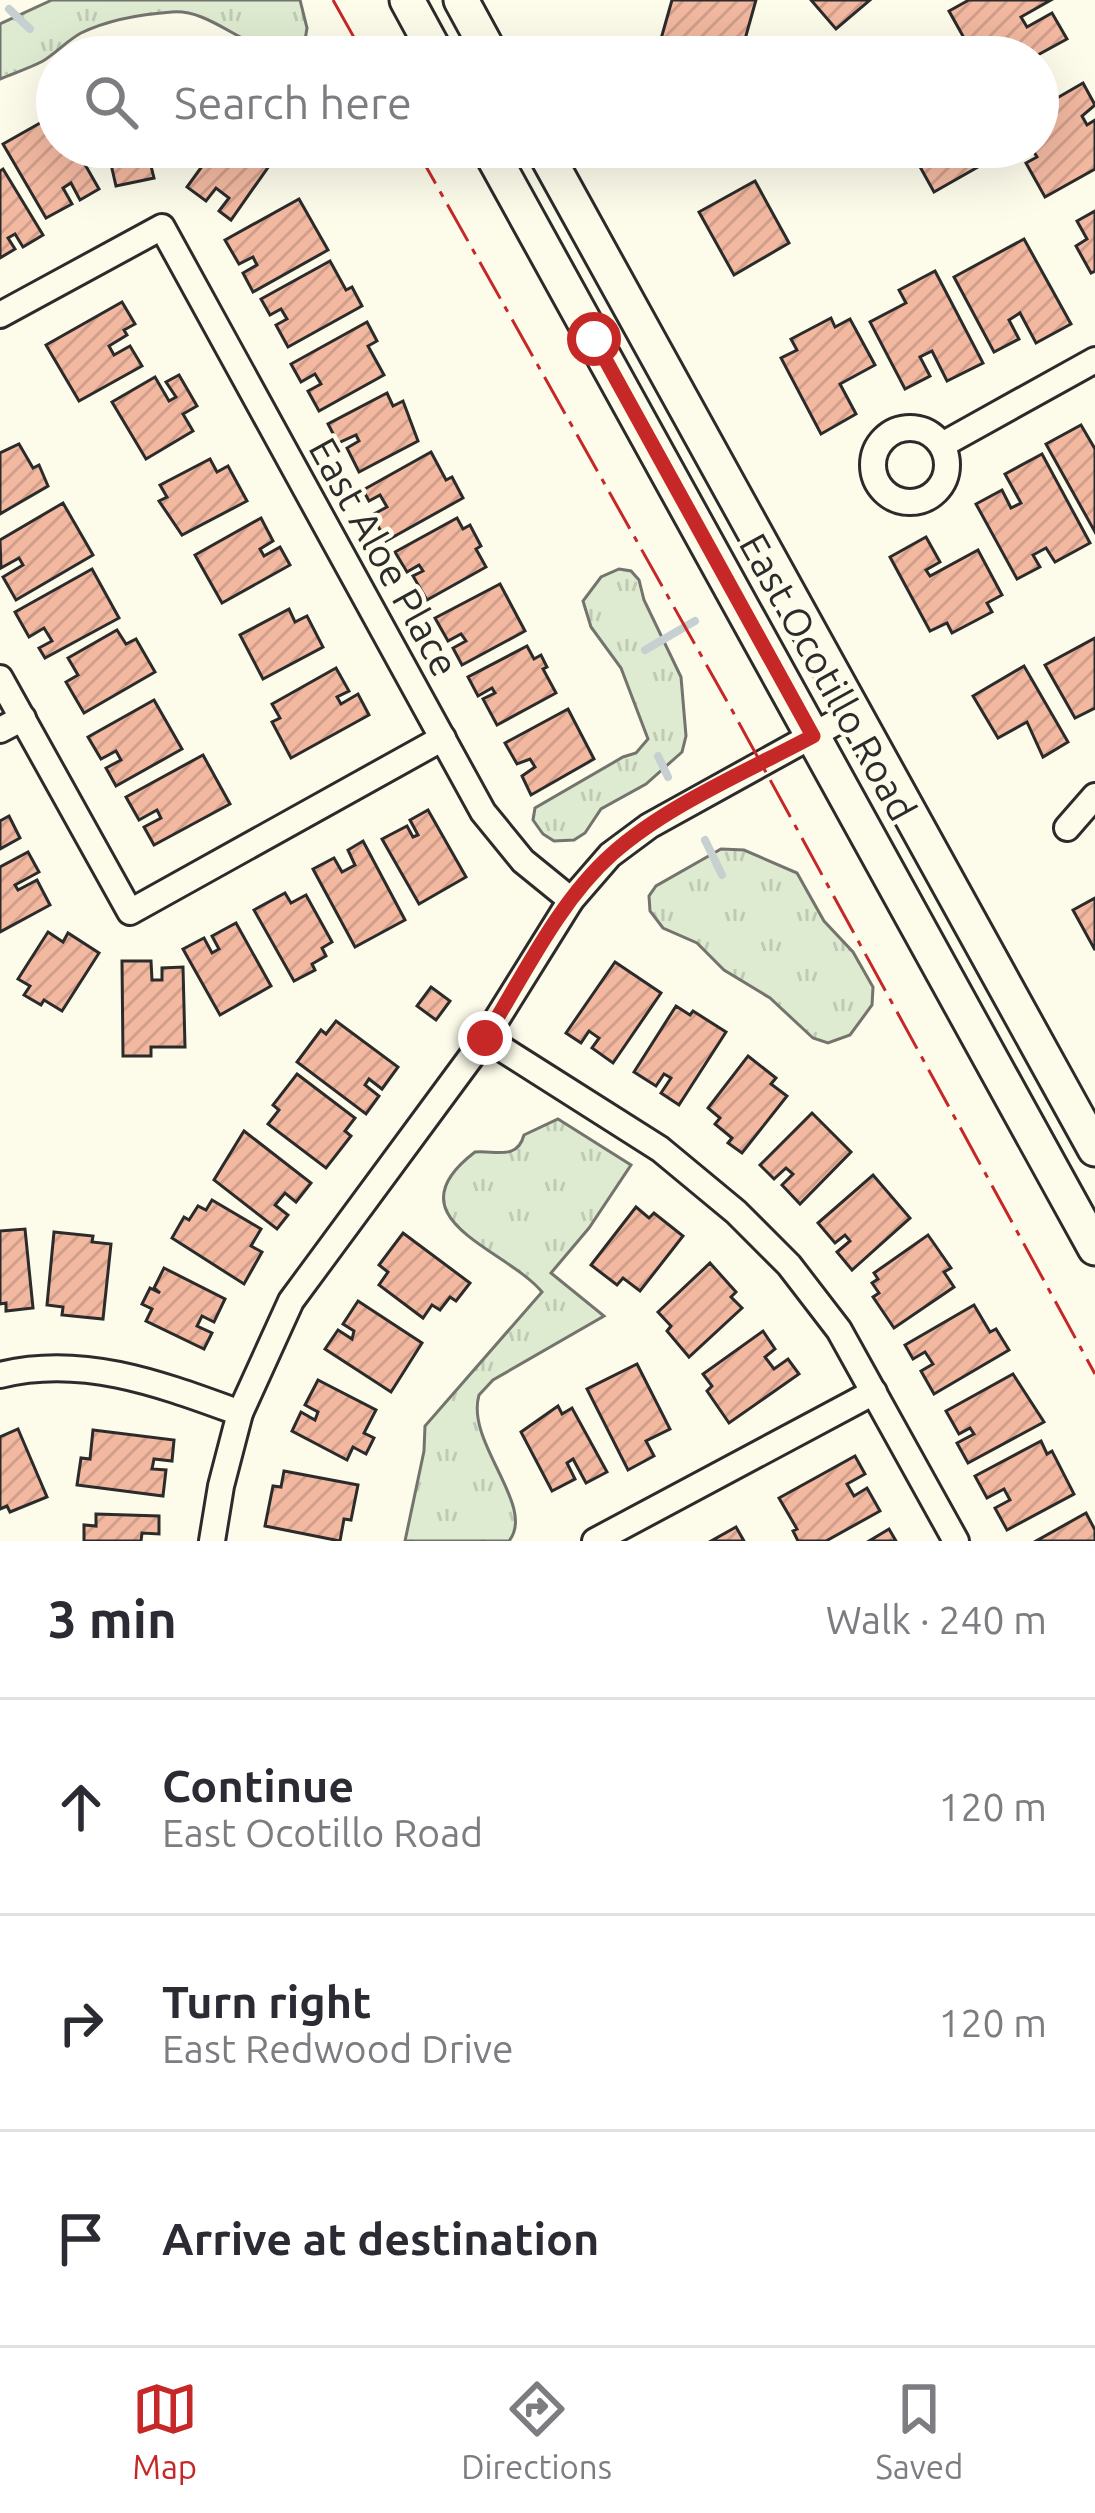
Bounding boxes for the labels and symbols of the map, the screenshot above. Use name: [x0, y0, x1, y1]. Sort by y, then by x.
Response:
route start: [567, 312, 621, 366]
street label: East Aloe Place: [301, 430, 468, 683]
street label: East Ocotillo Road: [732, 526, 925, 828]
route end: [458, 1011, 512, 1065]

